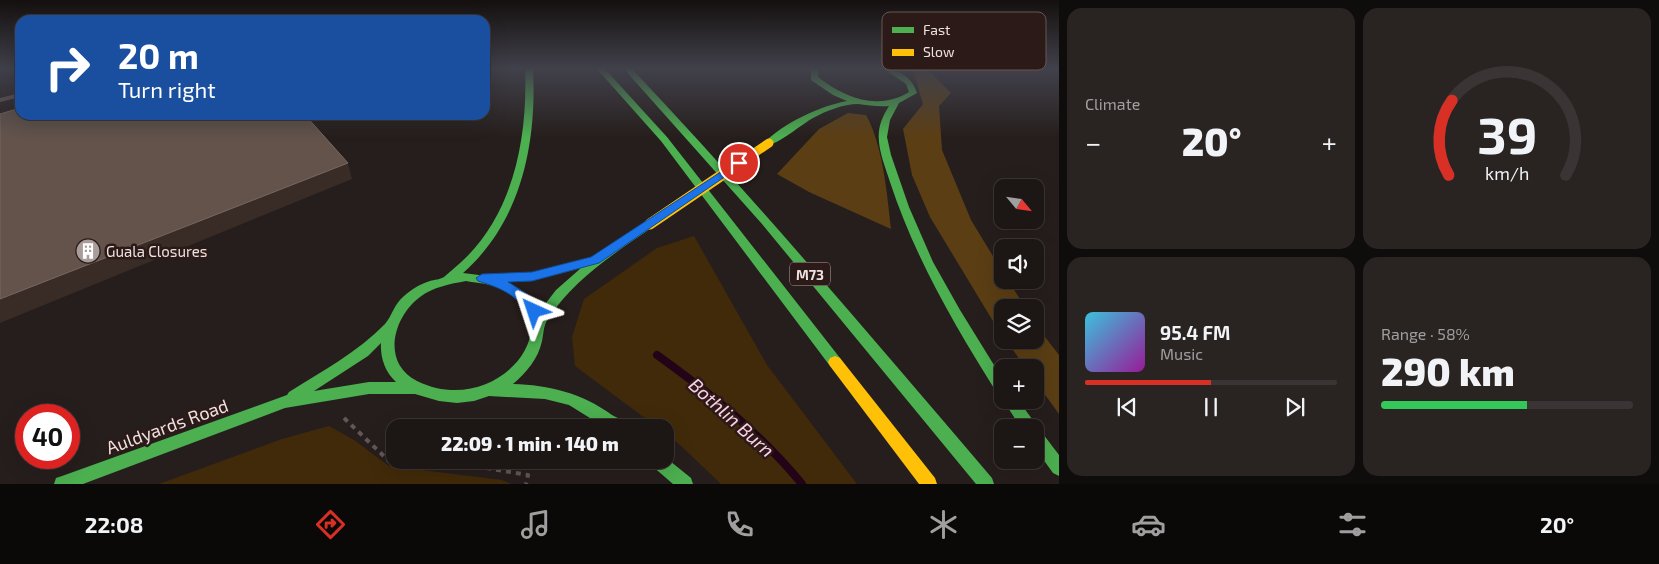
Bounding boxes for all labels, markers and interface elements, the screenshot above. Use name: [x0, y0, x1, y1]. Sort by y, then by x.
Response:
legend: [882, 12, 1046, 70]
text: Fast: [923, 21, 950, 38]
text: 20 m: [118, 34, 199, 76]
icon: right: [35, 35, 100, 100]
text: Slow: [923, 43, 955, 60]
text: Turn right: [118, 76, 216, 102]
text: Climate: [1085, 94, 1140, 113]
text: 39: [1477, 102, 1537, 164]
text: 20°: [1182, 118, 1241, 164]
text: −: [1085, 125, 1101, 159]
text: +: [1322, 125, 1337, 159]
pin: [718, 142, 760, 184]
icon: arrive: [725, 149, 753, 177]
text: km/h: [1485, 162, 1529, 184]
north arrow: [994, 179, 1044, 229]
map controls: [994, 179, 1044, 469]
building icon: Guala Closures: [75, 238, 101, 264]
button: sound: [994, 239, 1044, 289]
place label: Guala Closures: [106, 242, 207, 260]
road number: M73: [790, 262, 830, 286]
position arrow: [507, 284, 559, 336]
button: layers: [994, 299, 1044, 349]
text: 95.4 FM: [1160, 321, 1230, 344]
text: Range · 58%: [1381, 324, 1470, 343]
text: Music: [1160, 344, 1203, 363]
text: 290 km: [1381, 348, 1515, 394]
button: +: [994, 359, 1044, 409]
water label: Bothlin Burn: [685, 373, 779, 461]
icon: previous: [1113, 393, 1141, 421]
icon: pause: [1197, 393, 1225, 421]
icon: next: [1281, 393, 1309, 421]
street label: Auldyards Road: [103, 394, 231, 458]
speed limit sign: 40: [15, 404, 80, 469]
button: −: [994, 419, 1044, 469]
text: 22:09 · 1 min · 140 m: [441, 432, 619, 455]
icon: directions: [313, 507, 348, 542]
icon: music: [518, 507, 553, 542]
icon: phone: [722, 507, 757, 542]
icon: climate: [926, 507, 961, 542]
icon: car: [1131, 507, 1166, 542]
icon: filters: [1335, 507, 1370, 542]
text: 22:08: [85, 511, 144, 537]
text: 20°: [1540, 511, 1574, 537]

